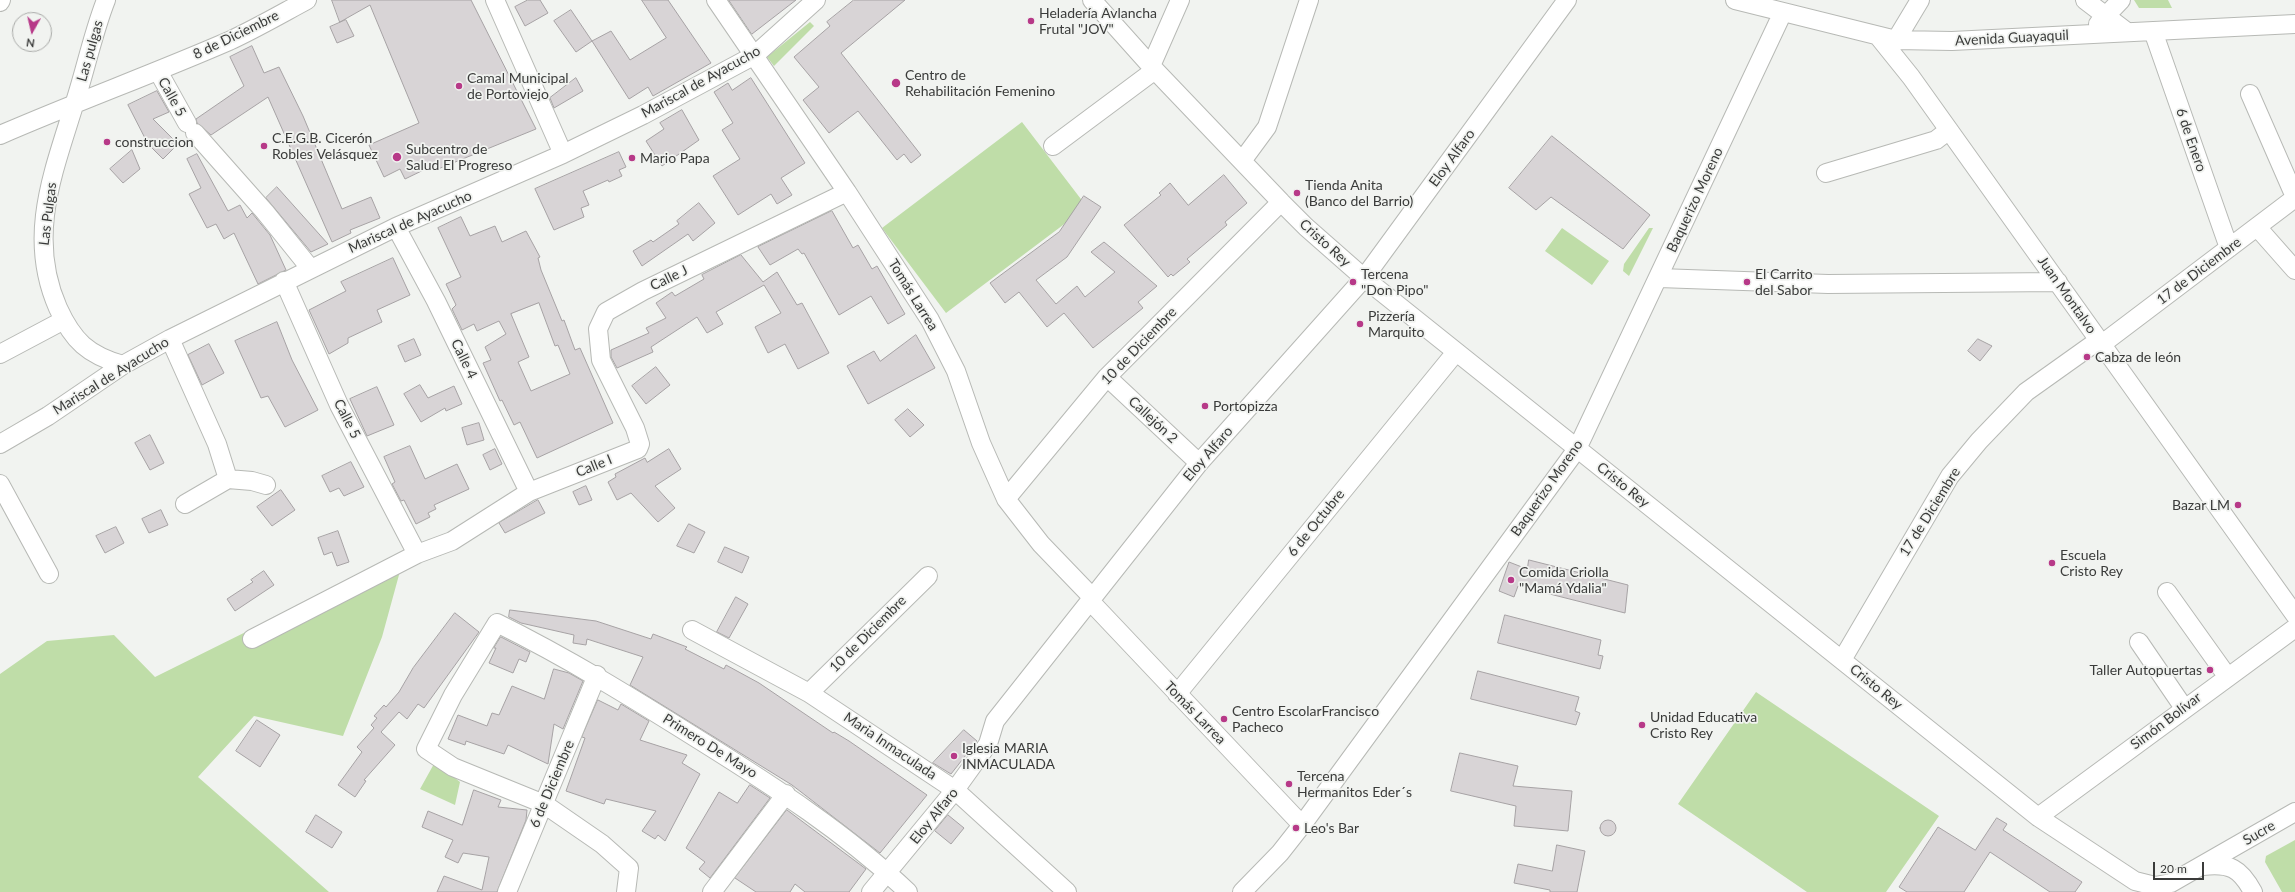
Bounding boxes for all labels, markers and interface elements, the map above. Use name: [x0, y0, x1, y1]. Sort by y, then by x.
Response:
place label: Heladería Avlancha Frutal "JOV": [1039, 5, 1157, 38]
street label: 8 de Diciembre: [190, 7, 282, 63]
north arrow: [12, 12, 52, 52]
marker: Heladería Avlancha Frutal "JOV": [1026, 16, 1036, 26]
street label: Las pulgas: [73, 18, 107, 84]
street label: Avenida Guayaquil: [1955, 27, 2069, 49]
text: N: [25, 36, 36, 50]
street label: Mariscal de Ayacucho: [639, 42, 763, 122]
place label: Centro de Rehabilitación Femenino: [905, 67, 1055, 100]
place label: Camal Municipal de Portoviejo: [467, 70, 569, 102]
street label: Calle 5: [154, 75, 190, 119]
marker: Centro de Rehabilitación Femenino: [890, 77, 902, 89]
marker: Camal Municipal de Portoviejo: [454, 81, 464, 91]
street label: 6 de Enero: [2172, 106, 2210, 174]
street label: Eloy Alfaro: [1425, 126, 1479, 190]
place label: C.E.G.B. Cicerón Robles Velásquez: [272, 130, 378, 162]
place label: construccion: [115, 134, 194, 150]
marker: construccion: [102, 137, 112, 147]
marker: C.E.G.B. Cicerón Robles Velásquez: [259, 141, 269, 151]
place label: Subcentro de Salud El Progreso: [406, 141, 512, 174]
street label: Baquerizo Moreno: [1663, 145, 1727, 255]
place label: Mario Papa: [640, 150, 710, 166]
marker: Subcentro de Salud El Progreso: [391, 151, 403, 163]
marker: Mario Papa: [627, 153, 637, 163]
place label: Tienda Anita (Banco del Barrio): [1305, 177, 1413, 210]
street label: Las Pulgas: [36, 181, 60, 247]
street label: Mariscal de Ayacucho: [346, 187, 474, 257]
marker: Tienda Anita (Banco del Barrio): [1292, 188, 1302, 198]
street label: Cristo Rey: [1296, 216, 1354, 270]
street label: 17 de Diciembre: [2153, 234, 2245, 308]
street label: Juan Montalvo: [2034, 253, 2100, 337]
street label: Tomás Larrea: [884, 256, 942, 334]
street label: Calle J: [647, 262, 691, 294]
place label: Tercena "Don Pipo": [1361, 266, 1428, 298]
place label: El Carrito del Sabor: [1755, 266, 1813, 298]
marker: Tercena "Don Pipo": [1348, 277, 1358, 287]
marker: El Carrito del Sabor: [1742, 277, 1752, 287]
street label: 10 de Diciembre: [1098, 304, 1180, 388]
place label: Pizzería Marquito: [1368, 308, 1424, 340]
marker: Pizzería Marquito: [1355, 319, 1365, 329]
street label: Mariscal de Ayacucho: [50, 334, 172, 418]
street label: Calle 4: [447, 336, 481, 382]
place label: Cabza de león: [2095, 349, 2181, 365]
marker: Cabza de león: [2082, 352, 2092, 362]
street label: Callejón 2: [1125, 393, 1181, 447]
street label: Calle 5: [330, 396, 364, 442]
place label: Portopizza: [1213, 398, 1278, 414]
marker: Portopizza: [1200, 401, 1210, 411]
street label: Eloy Alfaro: [1180, 423, 1236, 485]
street label: Baquerizo Moreno: [1507, 437, 1587, 539]
street label: Calle I: [573, 451, 615, 481]
street label: Cristo Rey: [1593, 459, 1653, 511]
street label: 17 de Diciembre: [1896, 465, 1964, 559]
street label: 6 de Octubre: [1284, 486, 1348, 560]
place label: Bazar LM: [2172, 497, 2230, 513]
marker: Bazar LM: [2233, 500, 2243, 510]
place label: Escuela Cristo Rey: [2060, 547, 2123, 580]
marker: Escuela Cristo Rey: [2047, 558, 2057, 568]
place label: Comida Criolla "Mamá Ydalia": [1519, 564, 1609, 596]
marker: Comida Criolla "Mamá Ydalia": [1506, 575, 1516, 585]
street label: 10 de Diciembre: [826, 592, 910, 676]
street label: Cristo Rey: [1846, 661, 1906, 713]
place label: Taller Autopuertas: [2089, 662, 2202, 678]
marker: Taller Autopuertas: [2205, 665, 2215, 675]
street label: Tomás Larrea: [1161, 678, 1229, 748]
street label: Simón Bolívar: [2127, 689, 2205, 753]
place label: Centro EscolarFrancisco Pacheco: [1232, 703, 1379, 736]
street label: Maria Inmaculada: [840, 709, 940, 783]
place label: Unidad Educativa Cristo Rey: [1650, 709, 1757, 742]
street label: Primero De Mayo: [660, 710, 760, 782]
marker: Centro EscolarFrancisco Pacheco: [1219, 714, 1229, 724]
marker: Unidad Educativa Cristo Rey: [1637, 720, 1647, 730]
street label: 6 de Diciembre: [526, 738, 578, 830]
place label: Iglesia MARIA INMACULADA: [962, 740, 1055, 772]
marker: Iglesia MARIA INMACULADA: [949, 751, 959, 761]
place label: Tercena Hermanitos Eder´s: [1297, 768, 1412, 800]
marker: Tercena Hermanitos Eder´s: [1284, 779, 1294, 789]
street label: Eloy Alfaro: [906, 785, 962, 847]
street label: Sucre: [2240, 817, 2278, 849]
place label: Leo's Bar: [1304, 820, 1359, 836]
marker: Leo's Bar: [1291, 823, 1301, 833]
scale bar: [2155, 854, 2206, 880]
text: 20 m: [2160, 861, 2187, 876]

